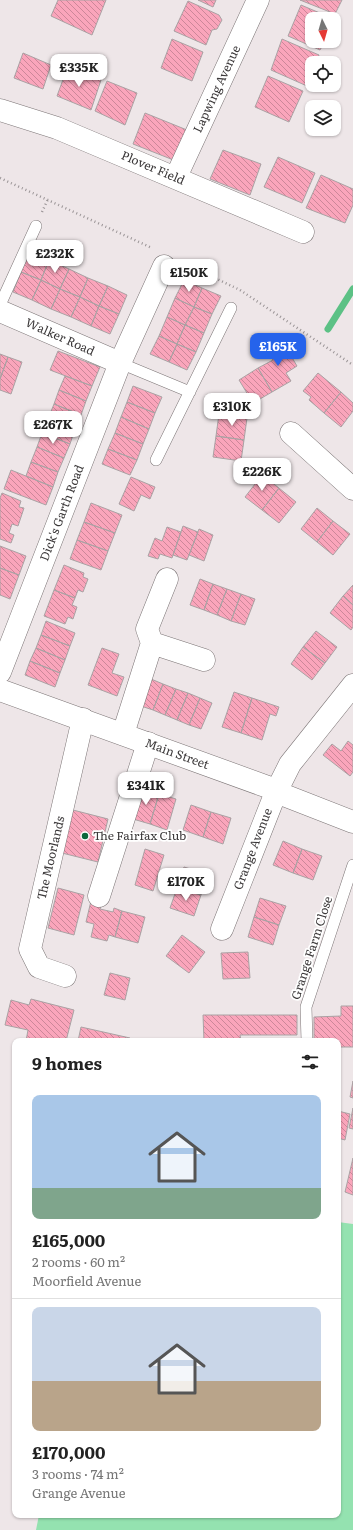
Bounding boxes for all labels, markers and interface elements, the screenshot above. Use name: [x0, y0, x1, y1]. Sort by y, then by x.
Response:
north arrow: [305, 12, 341, 48]
map controls: [305, 12, 341, 136]
street label: Lapwing Avenue: [188, 42, 244, 135]
pin: £335K: [51, 54, 107, 88]
button: locate: [305, 56, 341, 92]
text: £335K: [59, 57, 99, 76]
button: layers: [305, 100, 341, 136]
street label: Plover Field: [119, 146, 189, 189]
pin: £232K: [27, 240, 83, 274]
text: £232K: [35, 243, 75, 262]
pin: £150K: [161, 259, 217, 293]
text: £150K: [170, 262, 208, 281]
street label: Walker Road: [23, 313, 98, 360]
pin: £165K: [250, 333, 306, 367]
text: £165K: [259, 336, 297, 355]
pin: £310K: [204, 393, 260, 427]
text: £310K: [213, 396, 251, 415]
pin: £267K: [25, 411, 81, 445]
text: £267K: [33, 414, 73, 433]
pin: £226K: [234, 458, 290, 492]
street label: Dick's Garth Road: [34, 461, 88, 563]
text: £226K: [242, 461, 282, 480]
street label: Main Street: [143, 733, 212, 773]
pin: £341K: [118, 772, 174, 806]
text: £341K: [127, 775, 165, 794]
street label: Grange Avenue: [228, 805, 276, 892]
street label: The Moorlands: [32, 814, 69, 901]
place label: The Fairfax Club: [93, 826, 186, 844]
marker: The Fairfax Club: [80, 831, 90, 841]
pin: £170K: [158, 868, 214, 902]
text: £170K: [167, 871, 205, 890]
street label: Grange Farm Close: [286, 894, 336, 1002]
text: 9 homes: [32, 1050, 102, 1075]
icon: filters: [299, 1051, 321, 1073]
icon: home: [141, 1121, 213, 1193]
text: £165,000: [32, 1227, 105, 1252]
text: 2 rooms · 60 m²: [32, 1252, 125, 1271]
text: Moorfield Avenue: [32, 1271, 141, 1290]
icon: home: [141, 1333, 213, 1405]
text: £170,000: [32, 1439, 105, 1464]
text: 3 rooms · 74 m²: [32, 1464, 124, 1483]
text: Grange Avenue: [32, 1483, 125, 1502]

